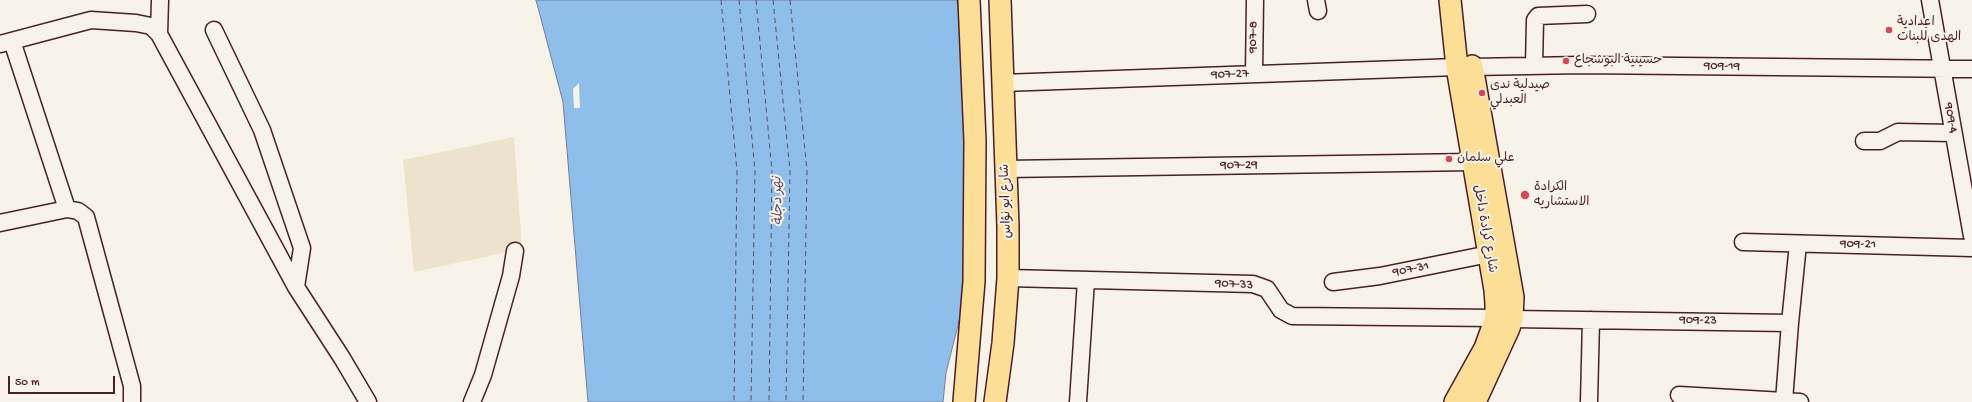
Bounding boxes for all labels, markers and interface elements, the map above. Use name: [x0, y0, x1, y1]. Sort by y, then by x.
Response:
place label: اعدادية الهدى للبنات: [1897, 15, 1961, 46]
street label: 907-8: [1246, 21, 1262, 53]
marker: اعدادية الهدى للبنات: [1884, 25, 1894, 35]
place label: حسينية البوشجاع: [1574, 53, 1662, 69]
marker: حسينية البوشجاع: [1561, 56, 1571, 66]
street label: 909-19: [1704, 59, 1740, 75]
street label: 907-27: [1211, 67, 1249, 83]
place label: صيدلية ندى العبدلي: [1490, 78, 1550, 109]
marker: صيدلية ندى العبدلي: [1477, 88, 1487, 98]
street label: 909-4: [1940, 102, 1960, 134]
place label: علي سلمان: [1457, 151, 1515, 167]
marker: علي سلمان: [1444, 154, 1454, 164]
street label: 907-29: [1220, 158, 1258, 174]
street label: شارع ابو نؤاس: [998, 163, 1016, 239]
water label: نهر دجلة: [770, 176, 788, 226]
place label: الكرادة الاستشاريه: [1534, 180, 1589, 211]
street label: شارع كرادة داخل: [1469, 184, 1499, 274]
marker: الكرادة الاستشاريه: [1519, 189, 1531, 201]
street label: 909-21: [1840, 237, 1876, 253]
street label: 907-31: [1391, 259, 1431, 281]
street label: 907-33: [1215, 276, 1253, 294]
street label: 909-23: [1679, 313, 1717, 329]
scale bar: [10, 368, 117, 394]
text: 50 m: [15, 376, 40, 390]

